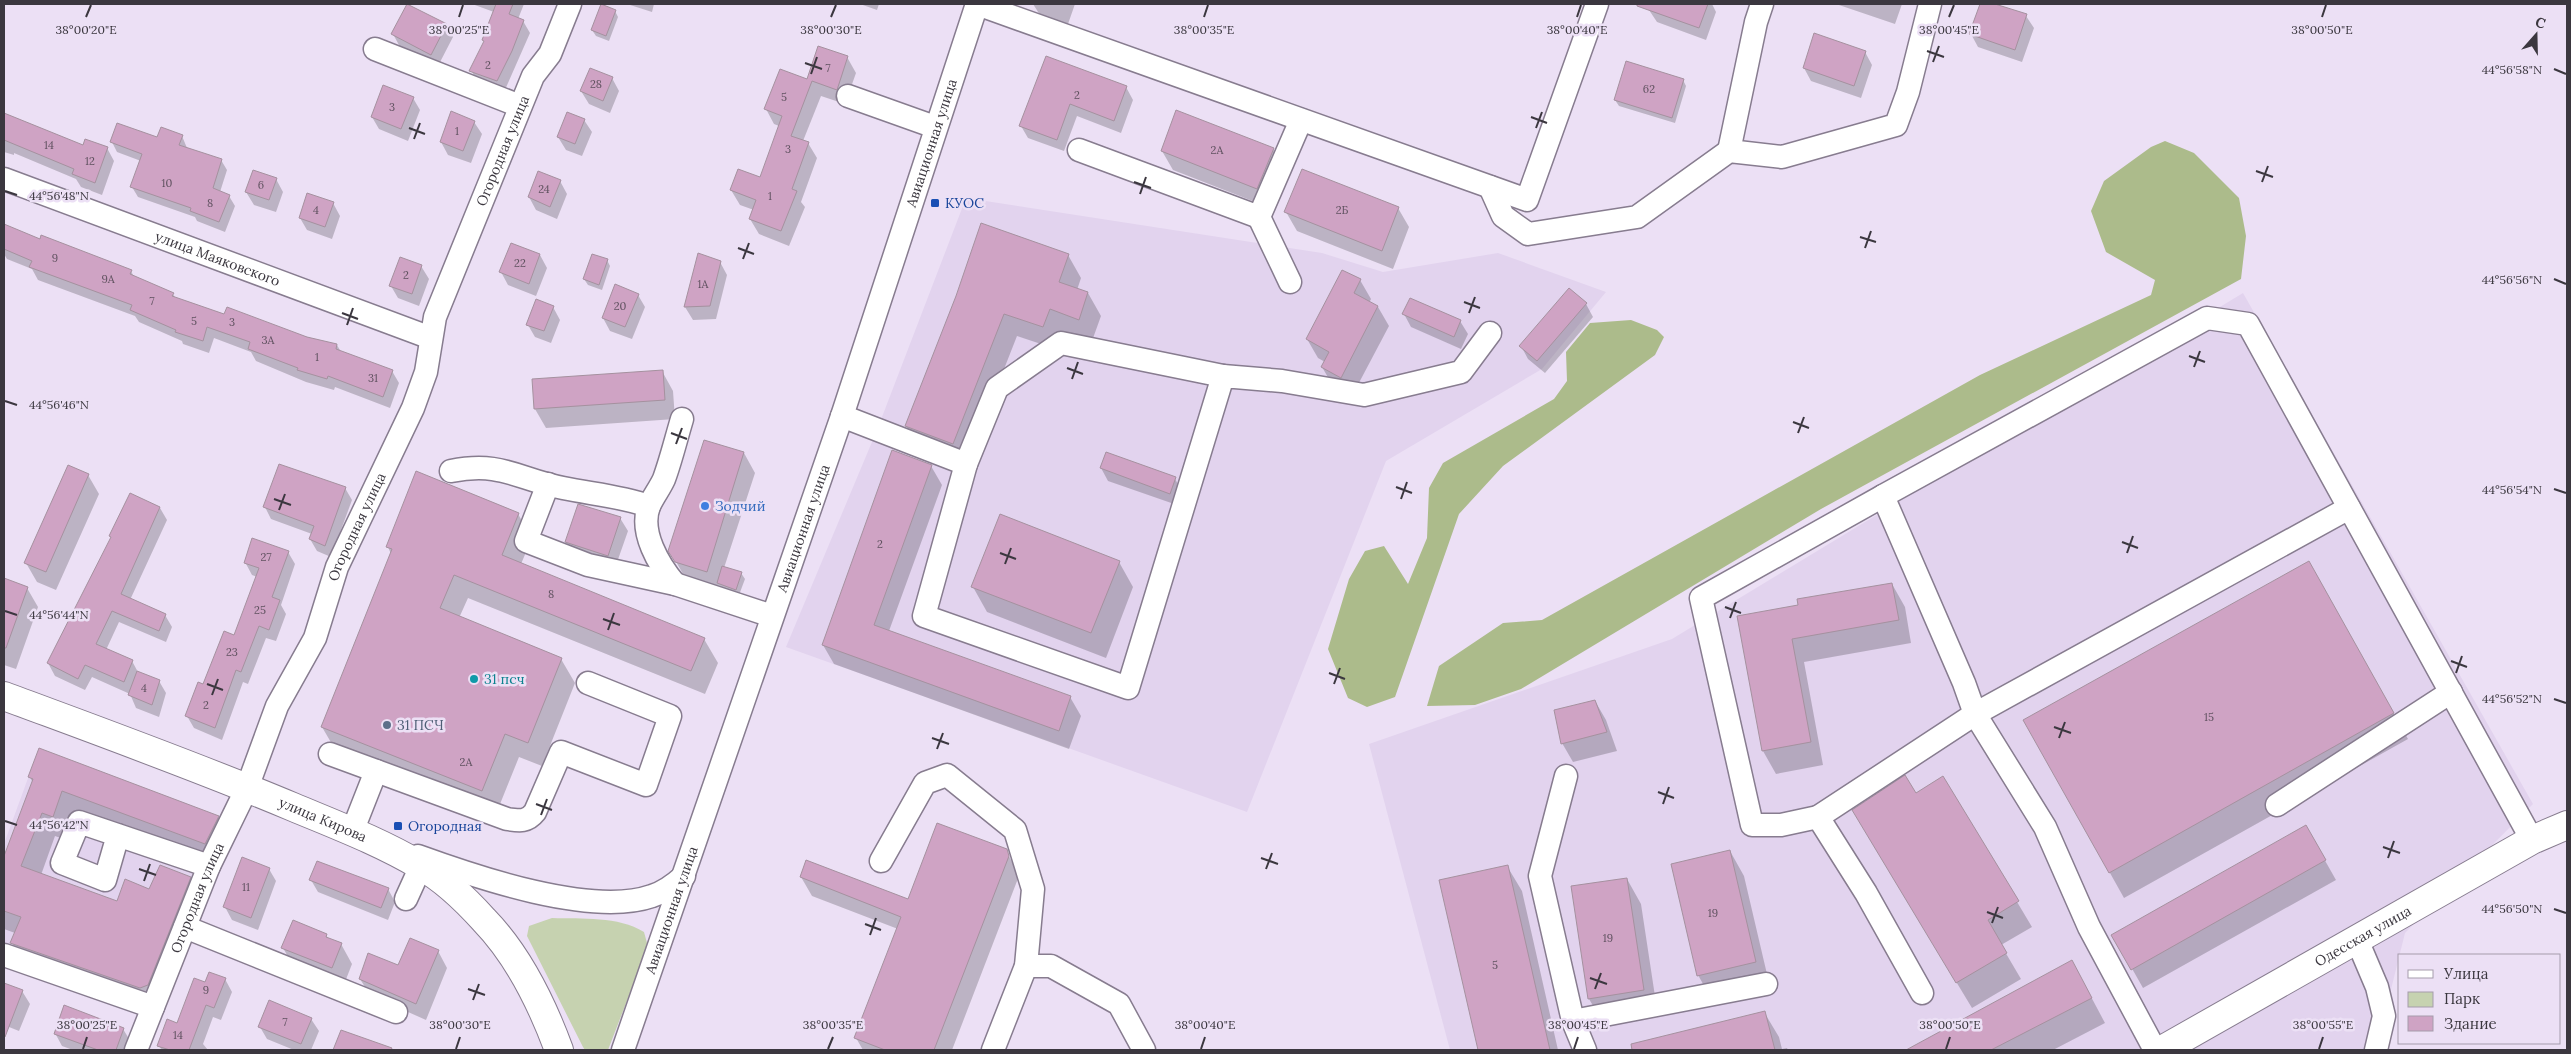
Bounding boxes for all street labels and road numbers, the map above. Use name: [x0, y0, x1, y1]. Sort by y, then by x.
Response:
street label: Авиационная улица: [902, 77, 961, 210]
street label: Огородная улица: [472, 93, 533, 209]
street label: улица Маяковского: [153, 227, 283, 290]
street label: Авиационная улица: [773, 462, 834, 595]
street label: Огородная улица: [324, 470, 390, 583]
street label: улица Кирова: [276, 793, 370, 846]
street label: Огородная улица: [166, 840, 228, 956]
street label: Авиационная улица: [641, 844, 702, 977]
street label: Одесская улица: [2311, 901, 2414, 971]

